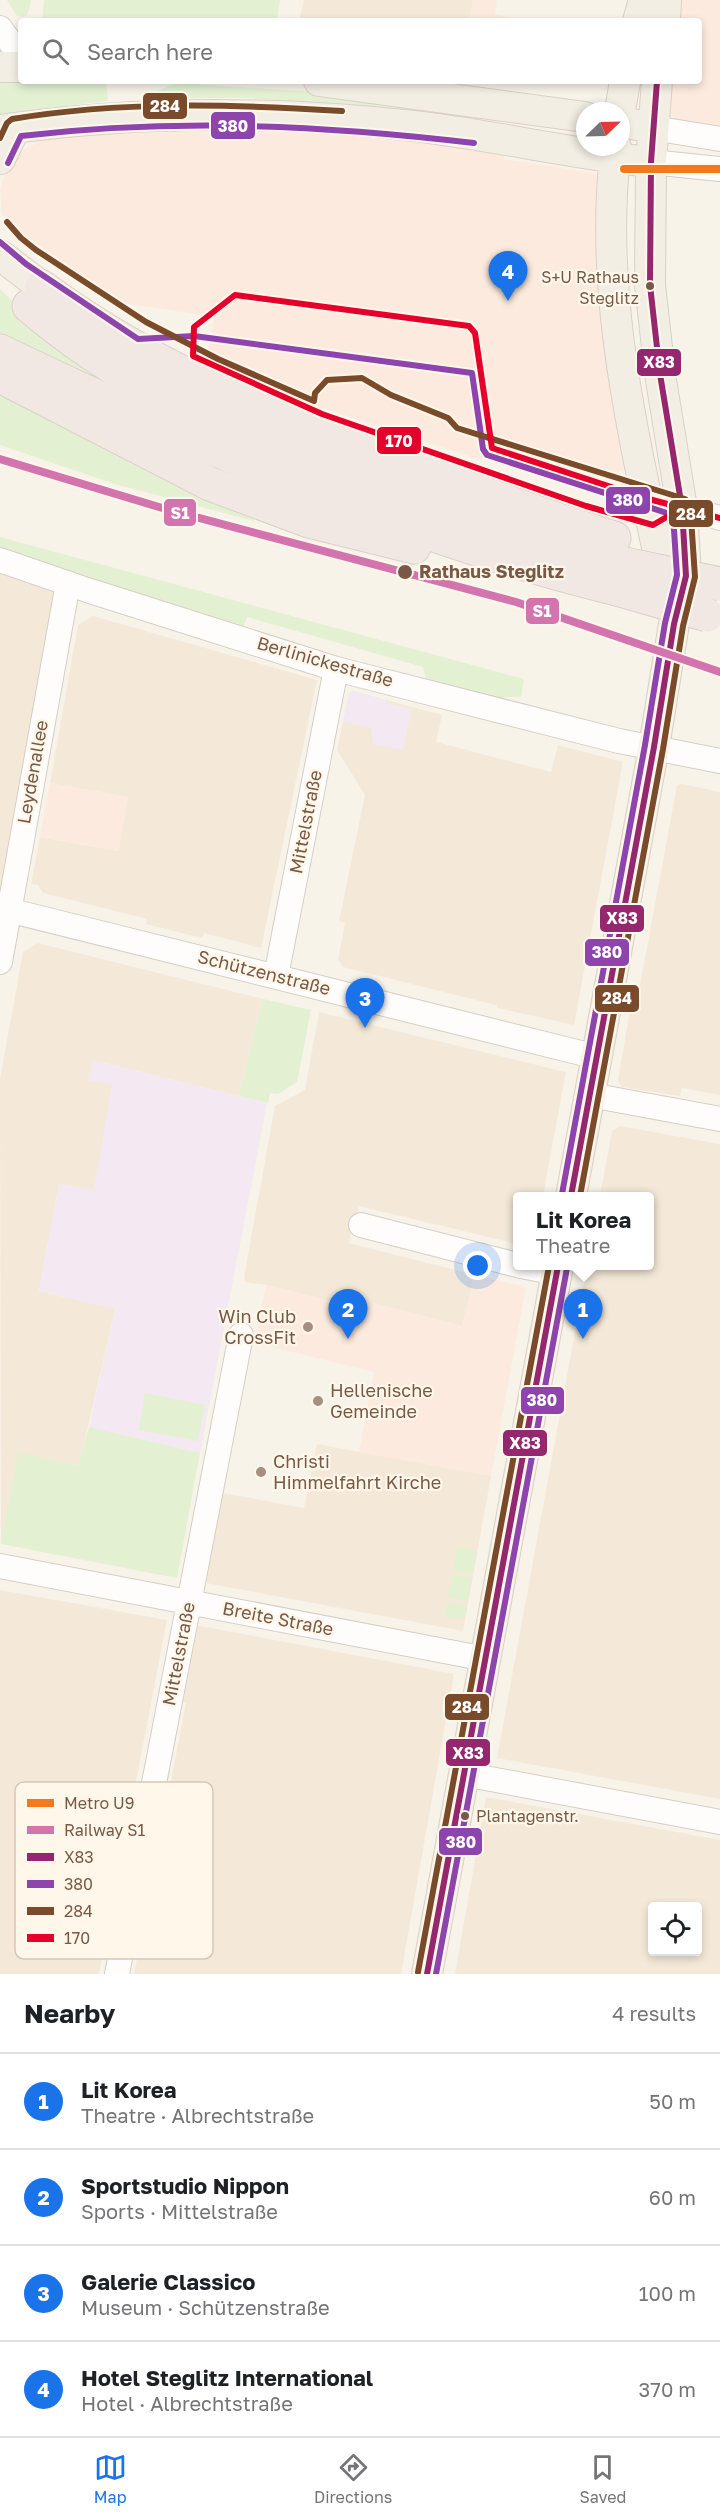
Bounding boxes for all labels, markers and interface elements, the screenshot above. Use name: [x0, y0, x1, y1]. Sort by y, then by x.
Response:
search box: [18, 18, 702, 84]
icon: search: [39, 35, 72, 68]
text: Search here: [87, 38, 213, 65]
line badge: 284: [142, 92, 188, 120]
text: 284: [150, 96, 180, 116]
north arrow: [576, 102, 630, 156]
line badge: 380: [210, 111, 256, 140]
text: 380: [218, 116, 248, 136]
pin: 4: [488, 252, 528, 301]
place label: S+U Rathaus Steglitz: [541, 267, 639, 308]
marker: S+U Rathaus Steglitz: [644, 280, 656, 292]
line badge: X83: [636, 348, 682, 377]
text: X83: [643, 352, 675, 372]
line badge: 170: [376, 426, 422, 455]
text: 170: [385, 431, 413, 451]
line badge: 380: [605, 486, 651, 515]
text: 380: [613, 490, 643, 510]
line badge: S1: [163, 498, 197, 527]
line badge: 284: [668, 499, 714, 528]
text: S1: [171, 503, 189, 523]
text: 284: [676, 504, 706, 524]
place label: Rathaus Steglitz: [419, 560, 564, 582]
marker: Rathaus Steglitz: [396, 563, 414, 581]
line badge: S1: [525, 597, 560, 625]
text: S1: [533, 601, 551, 621]
street label: Berlinickestraße: [255, 631, 396, 691]
street label: Leydenallee: [12, 718, 52, 825]
street label: Mittelstraße: [284, 768, 326, 876]
line badge: X83: [599, 904, 645, 933]
text: X83: [606, 908, 638, 928]
line badge: 380: [584, 938, 630, 967]
text: 380: [592, 942, 622, 962]
street label: Schützenstraße: [196, 945, 333, 999]
pin: 3: [346, 978, 385, 1028]
line badge: 284: [594, 984, 640, 1013]
text: 284: [602, 988, 632, 1008]
popup: [513, 1192, 654, 1270]
text: Lit Korea: [536, 1206, 631, 1233]
text: Theatre: [536, 1233, 610, 1257]
your location: [463, 1251, 492, 1280]
pin: 2: [328, 1290, 368, 1339]
pin: 1: [564, 1290, 602, 1339]
place label: Win Club CrossFit: [218, 1305, 296, 1348]
marker: Win Club CrossFit: [301, 1320, 315, 1334]
place label: Hellenische Gemeinde: [330, 1379, 433, 1422]
line badge: 380: [520, 1386, 565, 1415]
text: 380: [527, 1390, 557, 1410]
marker: Hellenische Gemeinde: [311, 1394, 325, 1408]
line badge: X83: [502, 1429, 548, 1457]
text: X83: [509, 1433, 541, 1453]
place label: Christi Himmelfahrt Kirche: [273, 1450, 441, 1493]
marker: Christi Himmelfahrt Kirche: [254, 1465, 268, 1479]
street label: Breite Straße: [221, 1596, 336, 1640]
street label: Mittelstraße: [157, 1600, 199, 1708]
line badge: 284: [444, 1693, 490, 1721]
text: 284: [452, 1697, 482, 1717]
line badge: X83: [445, 1738, 491, 1767]
text: X83: [452, 1743, 484, 1763]
legend: [15, 1782, 213, 1959]
text: Metro U9: [64, 1793, 134, 1813]
place label: Plantagenstr.: [476, 1806, 579, 1826]
marker: Plantagenstr.: [459, 1810, 471, 1822]
text: Railway S1: [64, 1820, 146, 1840]
line badge: 380: [438, 1827, 483, 1856]
text: 380: [446, 1832, 476, 1852]
text: X83: [64, 1847, 94, 1867]
text: 380: [64, 1874, 93, 1894]
text: 284: [64, 1901, 93, 1921]
map controls: [648, 1902, 702, 1956]
button: locate: [648, 1902, 702, 1956]
text: 170: [64, 1928, 90, 1948]
text: Nearby: [24, 1998, 115, 2029]
text: 4 results: [612, 2001, 696, 2025]
text: Lit Korea: [81, 2076, 177, 2103]
text: 1: [38, 2089, 49, 2113]
text: 50 m: [649, 2089, 696, 2113]
text: Theatre · Albrechtstraße: [81, 2103, 314, 2127]
text: Sportstudio Nippon: [81, 2172, 289, 2199]
text: 2: [37, 2185, 50, 2209]
text: 60 m: [649, 2185, 696, 2209]
text: Sports · Mittelstraße: [81, 2199, 278, 2223]
text: Galerie Classico: [81, 2268, 256, 2295]
text: 3: [37, 2281, 50, 2305]
text: 100 m: [639, 2281, 696, 2305]
text: Museum · Schützenstraße: [81, 2295, 330, 2319]
text: Hotel Steglitz International: [81, 2364, 373, 2391]
text: 4: [37, 2377, 50, 2401]
text: 370 m: [639, 2377, 696, 2401]
text: Hotel · Albrechtstraße: [81, 2391, 293, 2415]
tab: Map: [94, 2451, 127, 2507]
tab: Directions: [314, 2451, 392, 2507]
tab: Saved: [580, 2451, 626, 2507]

